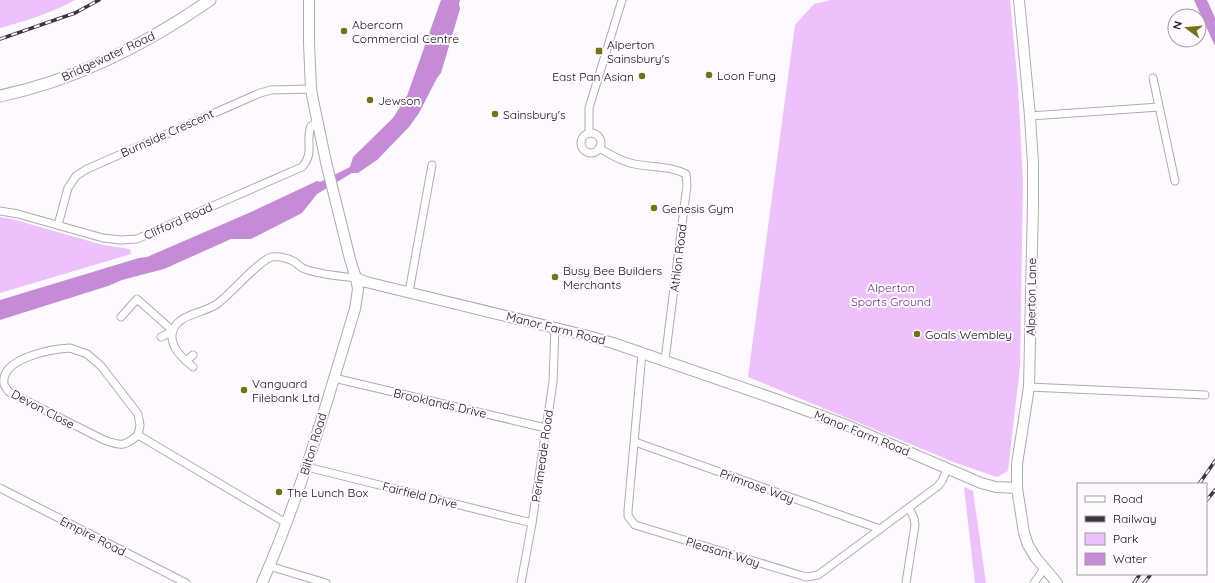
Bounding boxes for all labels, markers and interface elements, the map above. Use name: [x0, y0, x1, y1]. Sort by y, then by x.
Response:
north arrow: [1167, 8, 1207, 48]
place label: Abercorn Commercial Centre: [352, 17, 459, 46]
text: N: [1170, 19, 1185, 31]
marker: Abercorn Commercial Centre: [339, 26, 349, 36]
street label: Bridgewater Road: [59, 28, 157, 84]
place label: Alperton Sainsbury's: [607, 37, 670, 66]
marker: Alperton Sainsbury's: [594, 46, 604, 56]
place label: Loon Fung: [717, 68, 776, 83]
place label: East Pan Asian: [552, 69, 634, 84]
marker: Loon Fung: [704, 70, 714, 80]
marker: East Pan Asian: [637, 71, 647, 81]
place label: Jewson: [378, 93, 420, 108]
marker: Jewson: [365, 95, 375, 105]
street label: Burnside Crescent: [118, 106, 216, 160]
place label: Sainsbury's: [503, 107, 566, 122]
marker: Sainsbury's: [490, 109, 500, 119]
street label: Clifford Road: [141, 199, 215, 243]
place label: Genesis Gym: [662, 201, 734, 216]
marker: Genesis Gym: [649, 203, 659, 213]
street label: Athlon Road: [666, 223, 690, 293]
street label: Alperton Lane: [1023, 258, 1039, 336]
place label: Busy Bee Builders Merchants: [563, 263, 663, 292]
marker: Busy Bee Builders Merchants: [550, 272, 560, 282]
park label: Alperton Sports Ground: [851, 280, 931, 309]
street label: Manor Farm Road: [505, 308, 607, 348]
place label: Goals Wembley: [925, 327, 1012, 342]
marker: Goals Wembley: [912, 329, 922, 339]
place label: Vanguard Filebank Ltd: [252, 376, 320, 405]
marker: Vanguard Filebank Ltd: [239, 385, 249, 395]
street label: Brooklands Drive: [392, 385, 488, 421]
street label: Devon Close: [9, 386, 77, 432]
street label: Manor Farm Road: [812, 407, 912, 459]
street label: Perimeade Road: [528, 409, 556, 503]
street label: Bilton Road: [296, 411, 330, 477]
street label: Primrose Way: [718, 466, 796, 506]
street label: Fairfield Drive: [381, 478, 459, 512]
legend: [1077, 483, 1207, 575]
place label: The Lunch Box: [287, 485, 368, 500]
marker: The Lunch Box: [274, 487, 284, 497]
text: Road: [1113, 491, 1143, 506]
text: Railway: [1113, 511, 1157, 526]
street label: Empire Road: [58, 513, 128, 559]
text: Park: [1113, 531, 1138, 546]
street label: Pleasant Way: [684, 534, 762, 570]
text: Water: [1113, 551, 1148, 566]

